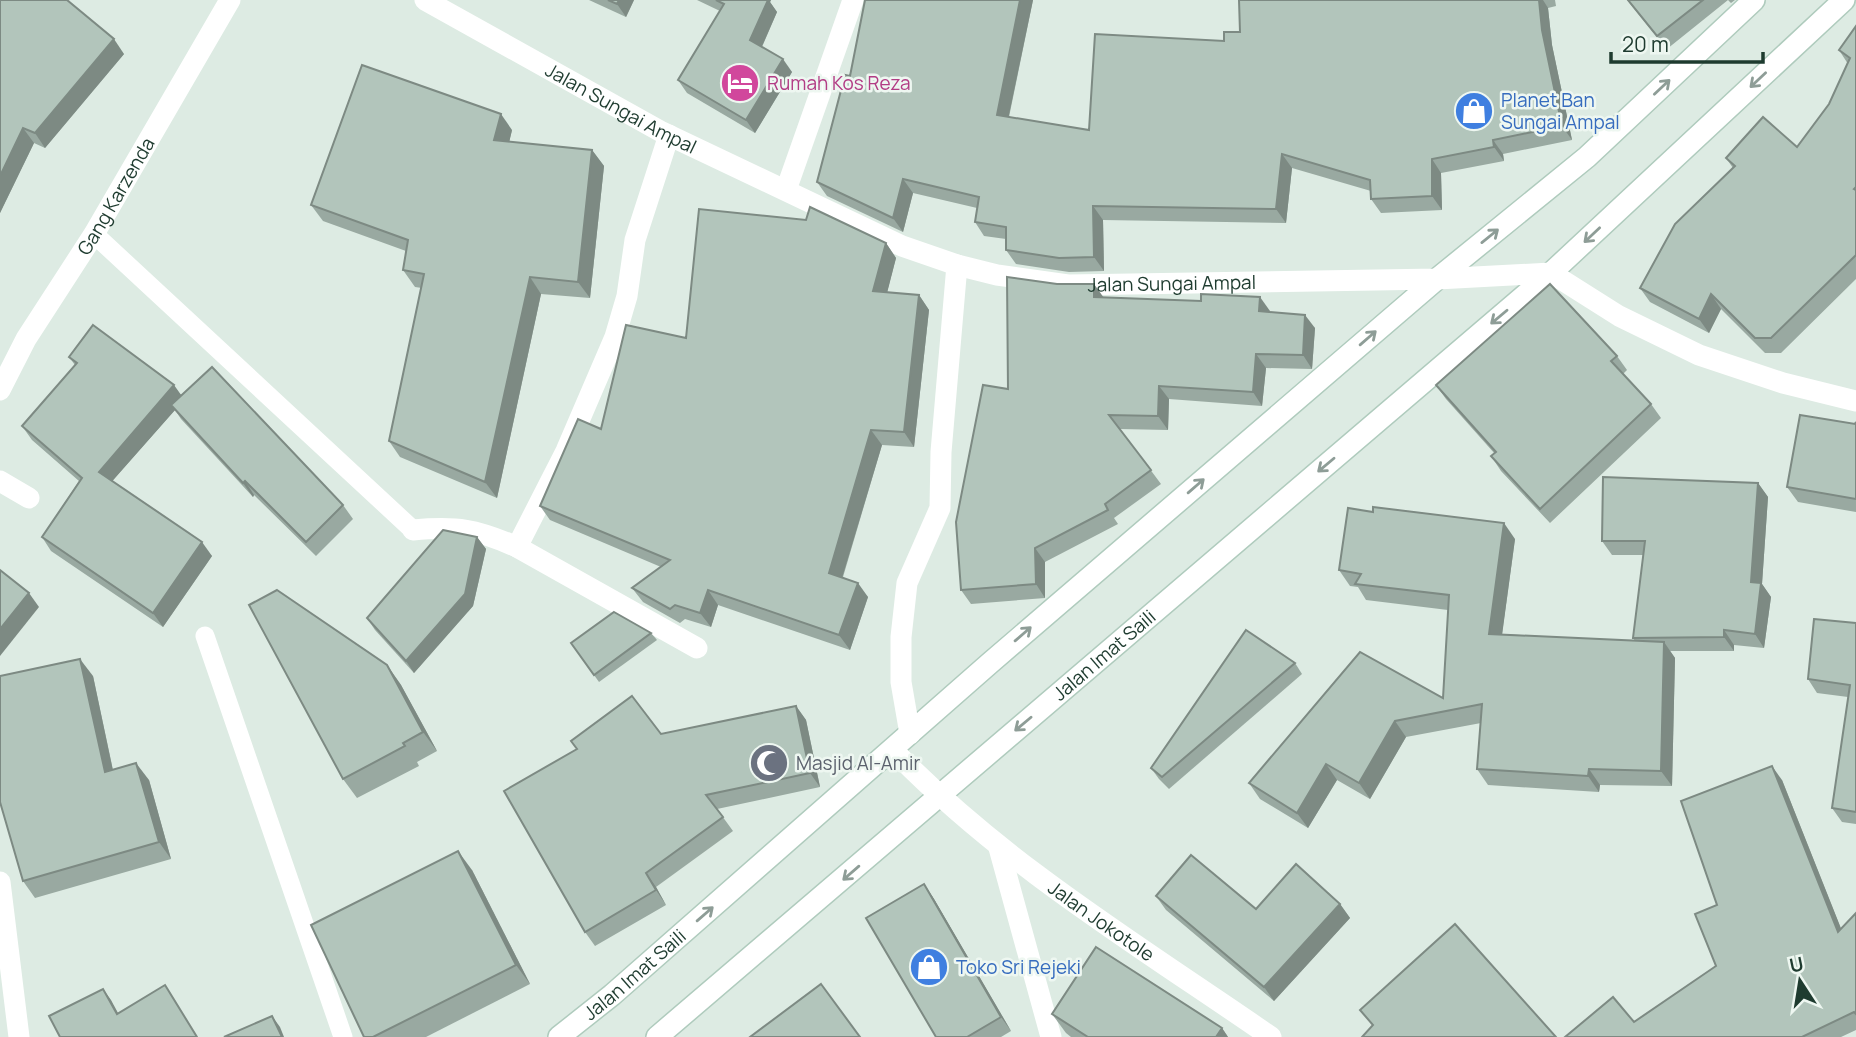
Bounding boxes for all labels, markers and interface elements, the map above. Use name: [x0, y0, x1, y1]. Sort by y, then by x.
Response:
scale bar: [1611, 21, 1763, 65]
text: 20 m: [1622, 30, 1669, 58]
street label: Jalan Sungai Ampal: [541, 57, 701, 160]
hotel icon: Rumah Kos Reza: [719, 62, 761, 104]
place label: Rumah Kos Reza: [767, 70, 911, 96]
one-way arrow: [1750, 72, 1767, 89]
one-way arrow: [1653, 79, 1670, 96]
place label: Planet Ban Sungai Ampal: [1501, 87, 1620, 135]
shop icon: Planet Ban Sungai Ampal: [1453, 90, 1495, 132]
street label: Gang Karzenda: [71, 133, 160, 260]
one-way arrow: [1584, 227, 1601, 244]
one-way arrow: [1481, 228, 1499, 244]
street label: Jalan Sungai Ampal: [1088, 269, 1256, 298]
one-way arrow: [1491, 309, 1509, 325]
one-way arrow: [1359, 330, 1377, 346]
one-way arrow: [1318, 457, 1336, 473]
one-way arrow: [1187, 478, 1205, 494]
street label: Jalan Imat Saili: [1047, 604, 1161, 706]
one-way arrow: [1014, 626, 1032, 642]
one-way arrow: [1014, 716, 1032, 732]
mosque icon: Masjid Al-Amir: [748, 742, 790, 784]
place label: Masjid Al-Amir: [796, 750, 920, 776]
one-way arrow: [842, 865, 860, 881]
street label: Jalan Jokotole: [1043, 875, 1160, 967]
one-way arrow: [696, 906, 714, 922]
street label: Jalan Imat Saili: [578, 923, 691, 1026]
shop icon: Toko Sri Rejeki: [908, 946, 950, 988]
north arrow: [1765, 946, 1835, 1016]
text: U: [1787, 950, 1806, 979]
place label: Toko Sri Rejeki: [956, 954, 1081, 980]

